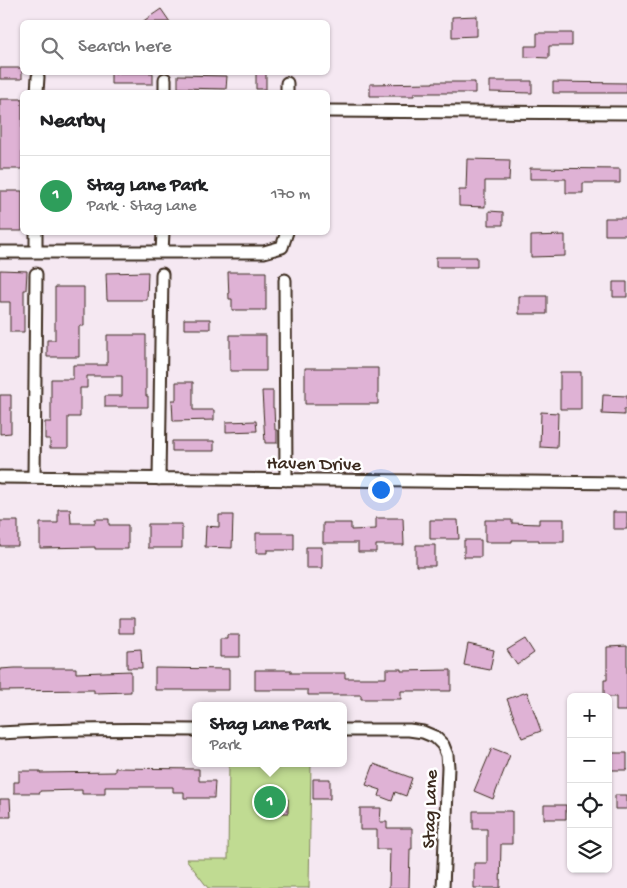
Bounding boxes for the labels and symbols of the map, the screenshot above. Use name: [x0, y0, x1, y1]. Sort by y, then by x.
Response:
street label: Haven Drive: [266, 453, 362, 478]
your location: [368, 477, 394, 503]
street label: Stag Lane: [419, 769, 444, 849]
pin: 1: [254, 783, 286, 821]

